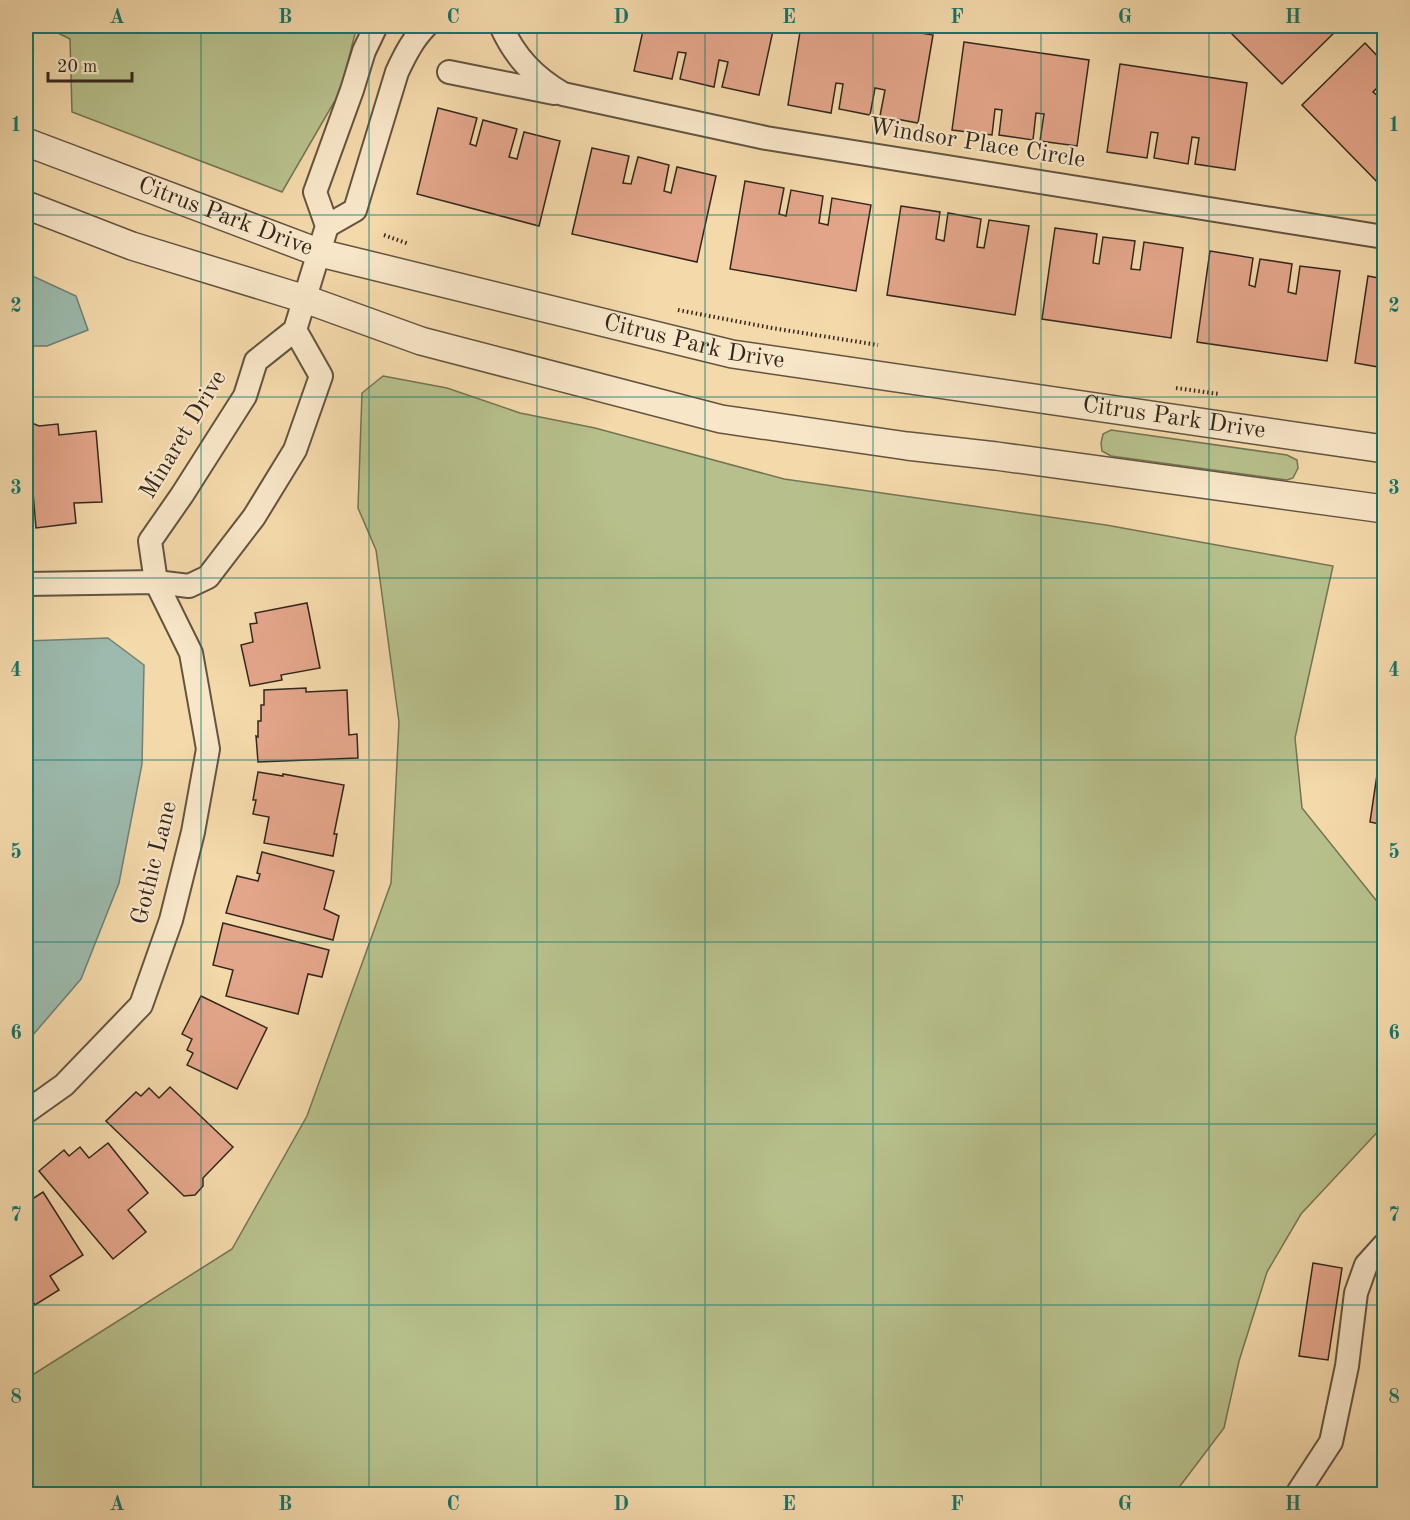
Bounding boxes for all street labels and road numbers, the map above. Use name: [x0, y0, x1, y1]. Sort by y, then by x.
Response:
street label: Windsor Place Circle: [867, 115, 1087, 173]
street label: Citrus Park Drive: [135, 173, 316, 261]
street label: Citrus Park Drive: [601, 311, 786, 374]
street label: Minaret Drive: [136, 367, 232, 503]
street label: Citrus Park Drive: [1081, 393, 1267, 444]
street label: Gothic Lane: [128, 799, 182, 927]

